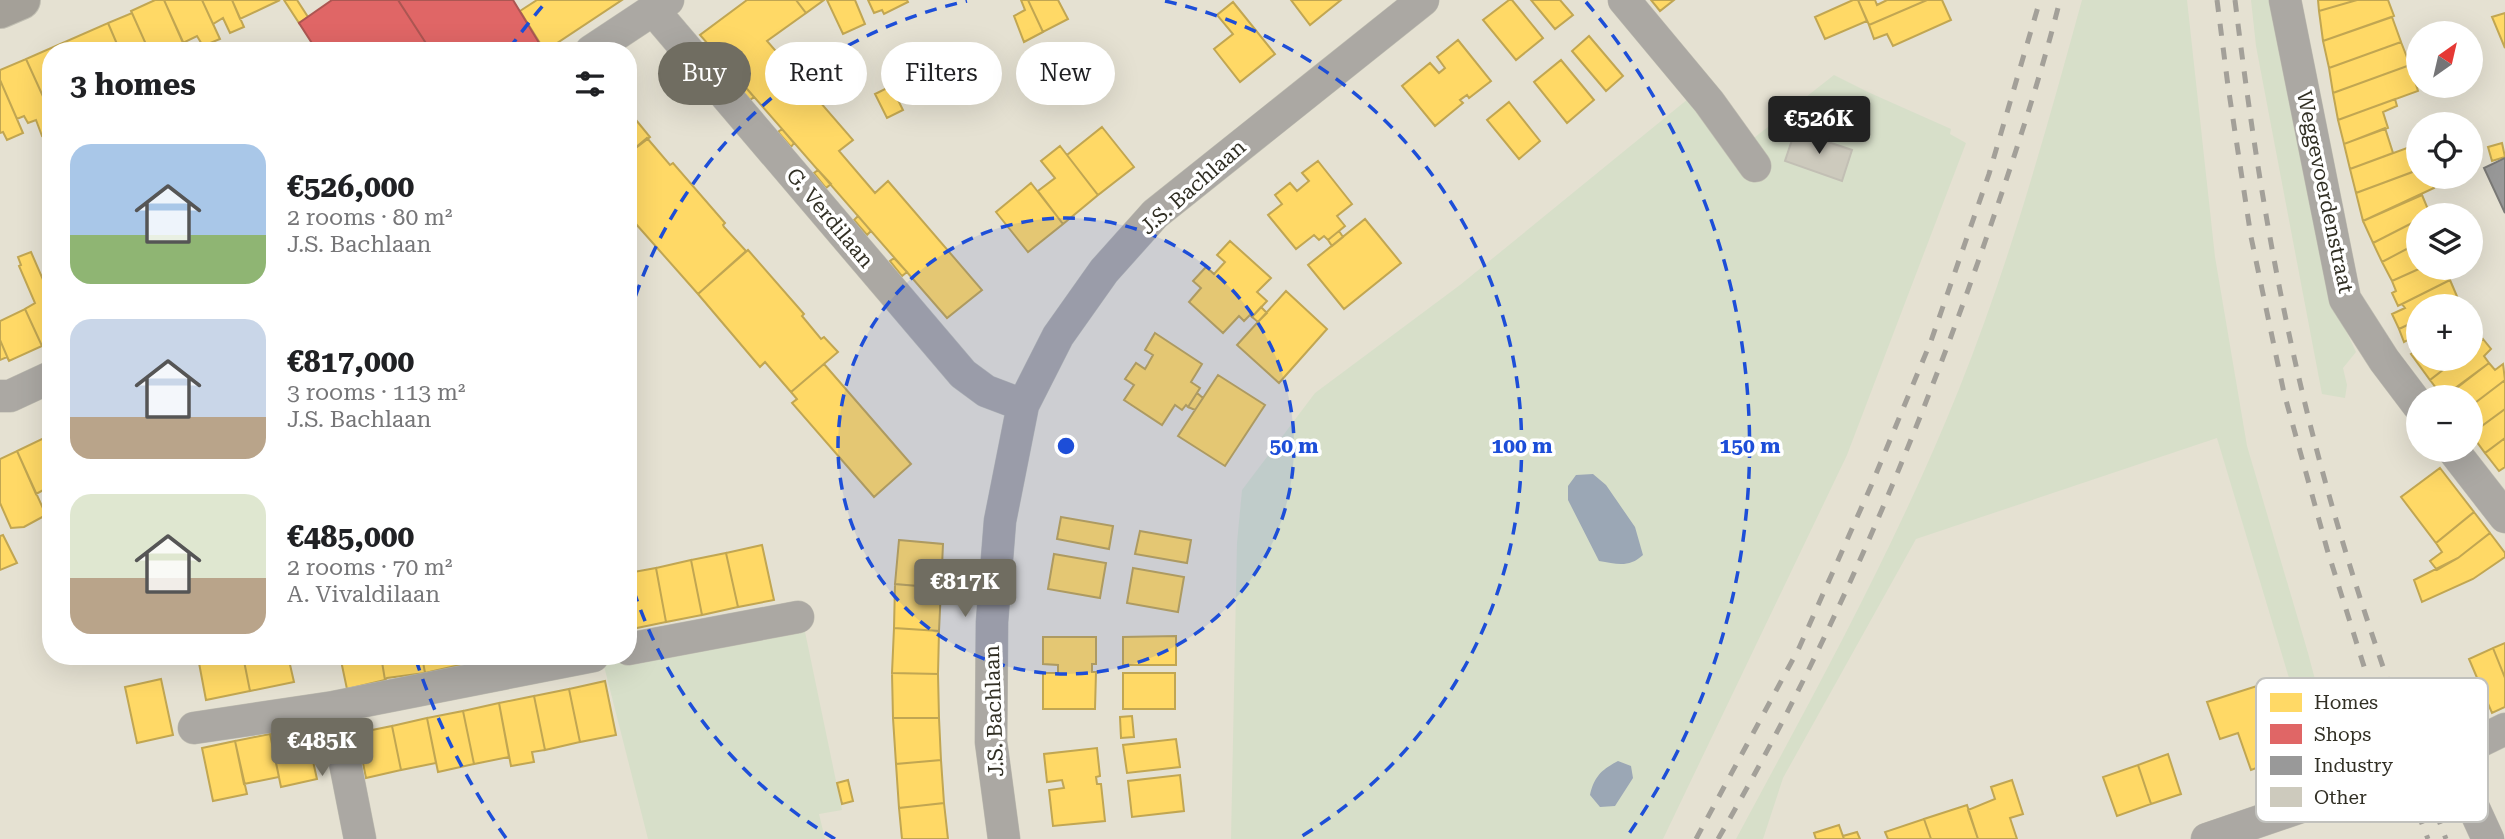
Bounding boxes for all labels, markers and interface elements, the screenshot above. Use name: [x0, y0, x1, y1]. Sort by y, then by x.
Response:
north arrow: [2406, 21, 2483, 98]
map controls: [2406, 21, 2483, 462]
chip: Buy: [658, 42, 751, 105]
chip: Rent: [765, 42, 867, 105]
chip: Filters: [881, 42, 1002, 105]
chip: New: [1016, 42, 1115, 105]
icon: filters: [571, 65, 609, 103]
text: 3 homes: [70, 67, 196, 102]
street label: Weggevoerdenstraat: [2292, 89, 2358, 296]
pin: €526K: [1770, 96, 1868, 156]
text: €526K: [1784, 105, 1854, 132]
button: locate: [2406, 112, 2483, 189]
street label: J.S. Bachlaan: [1135, 134, 1251, 239]
street label: G. Verdilaan: [781, 163, 879, 273]
text: €526,000: [287, 169, 414, 204]
icon: home: [126, 172, 210, 256]
button: layers: [2406, 203, 2483, 280]
text: 2 rooms · 80 m²: [287, 204, 453, 231]
text: J.S. Bachlaan: [287, 231, 431, 258]
button: +: [2406, 294, 2483, 371]
text: €817,000: [287, 344, 414, 379]
icon: home: [126, 347, 210, 431]
text: 3 rooms · 113 m²: [287, 379, 465, 406]
button: −: [2406, 385, 2483, 462]
text: J.S. Bachlaan: [287, 406, 431, 433]
centre of rings: [1054, 434, 1078, 458]
text: 50 m: [1269, 434, 1319, 458]
text: 100 m: [1492, 434, 1552, 458]
text: 150 m: [1720, 434, 1780, 458]
text: €485,000: [287, 519, 414, 554]
icon: home: [126, 522, 210, 606]
text: 2 rooms · 70 m²: [287, 554, 453, 581]
pin: €817K: [916, 560, 1014, 619]
text: €817K: [930, 568, 1000, 595]
text: A. Vivaldilaan: [287, 581, 440, 608]
street label: J.S. Bachlaan: [980, 644, 1008, 777]
legend: [2256, 678, 2488, 822]
text: Homes: [2314, 691, 2378, 714]
pin: €485K: [273, 718, 371, 778]
text: Shops: [2314, 723, 2371, 746]
text: €485K: [287, 727, 357, 754]
text: Industry: [2314, 754, 2394, 777]
text: Other: [2314, 786, 2367, 809]

